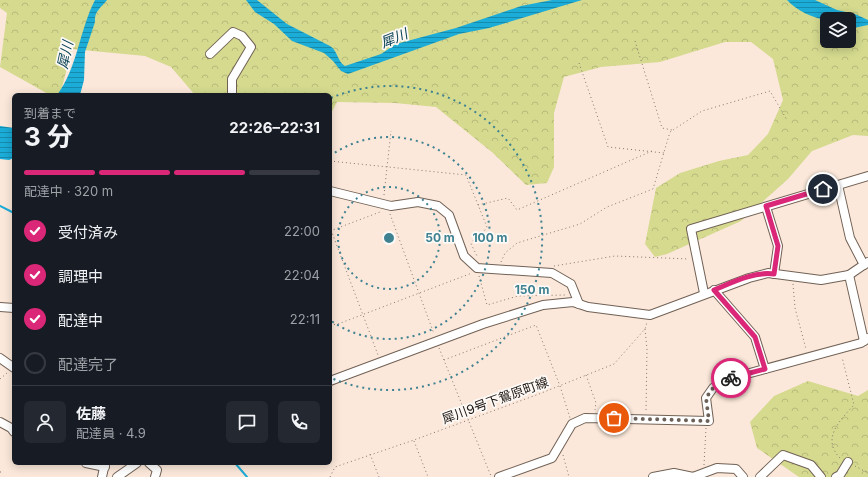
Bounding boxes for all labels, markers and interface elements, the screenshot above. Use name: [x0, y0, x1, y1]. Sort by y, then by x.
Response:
map controls: [820, 12, 856, 48]
button: layers: [820, 12, 856, 48]
water label: 犀川: [378, 24, 412, 51]
water label: 犀川: [53, 37, 76, 70]
text: 到着まで: [24, 105, 76, 121]
text: 22:26–22:31: [229, 118, 320, 137]
text: 3 分: [24, 121, 73, 152]
pin: [806, 172, 840, 206]
icon: home: [812, 178, 834, 200]
text: 配達中 · 320 m: [24, 183, 113, 199]
icon: check: [24, 220, 46, 242]
text: 受付済み: [58, 223, 118, 242]
text: 22:00: [284, 223, 320, 239]
text: 50 m: [425, 230, 455, 245]
text: 100 m: [472, 230, 508, 245]
centre of rings: [382, 231, 396, 245]
icon: check: [24, 264, 46, 286]
text: 調理中: [58, 267, 103, 286]
text: 22:04: [284, 267, 320, 283]
text: 150 m: [515, 282, 549, 297]
icon: check: [24, 308, 46, 330]
text: 配達中: [58, 311, 103, 330]
text: 22:11: [290, 311, 320, 327]
text: 配達完了: [58, 355, 118, 374]
courier: [711, 358, 751, 398]
icon: bike: [720, 367, 742, 389]
street label: 犀川9号下鴛原町線: [440, 373, 550, 427]
button: person: [24, 401, 66, 443]
button: chat: [226, 401, 268, 443]
button: phone: [278, 401, 320, 443]
pin: [597, 401, 631, 435]
text: 佐藤: [76, 404, 106, 423]
icon: bag: [603, 407, 625, 429]
text: 配達員 · 4.9: [76, 425, 146, 441]

